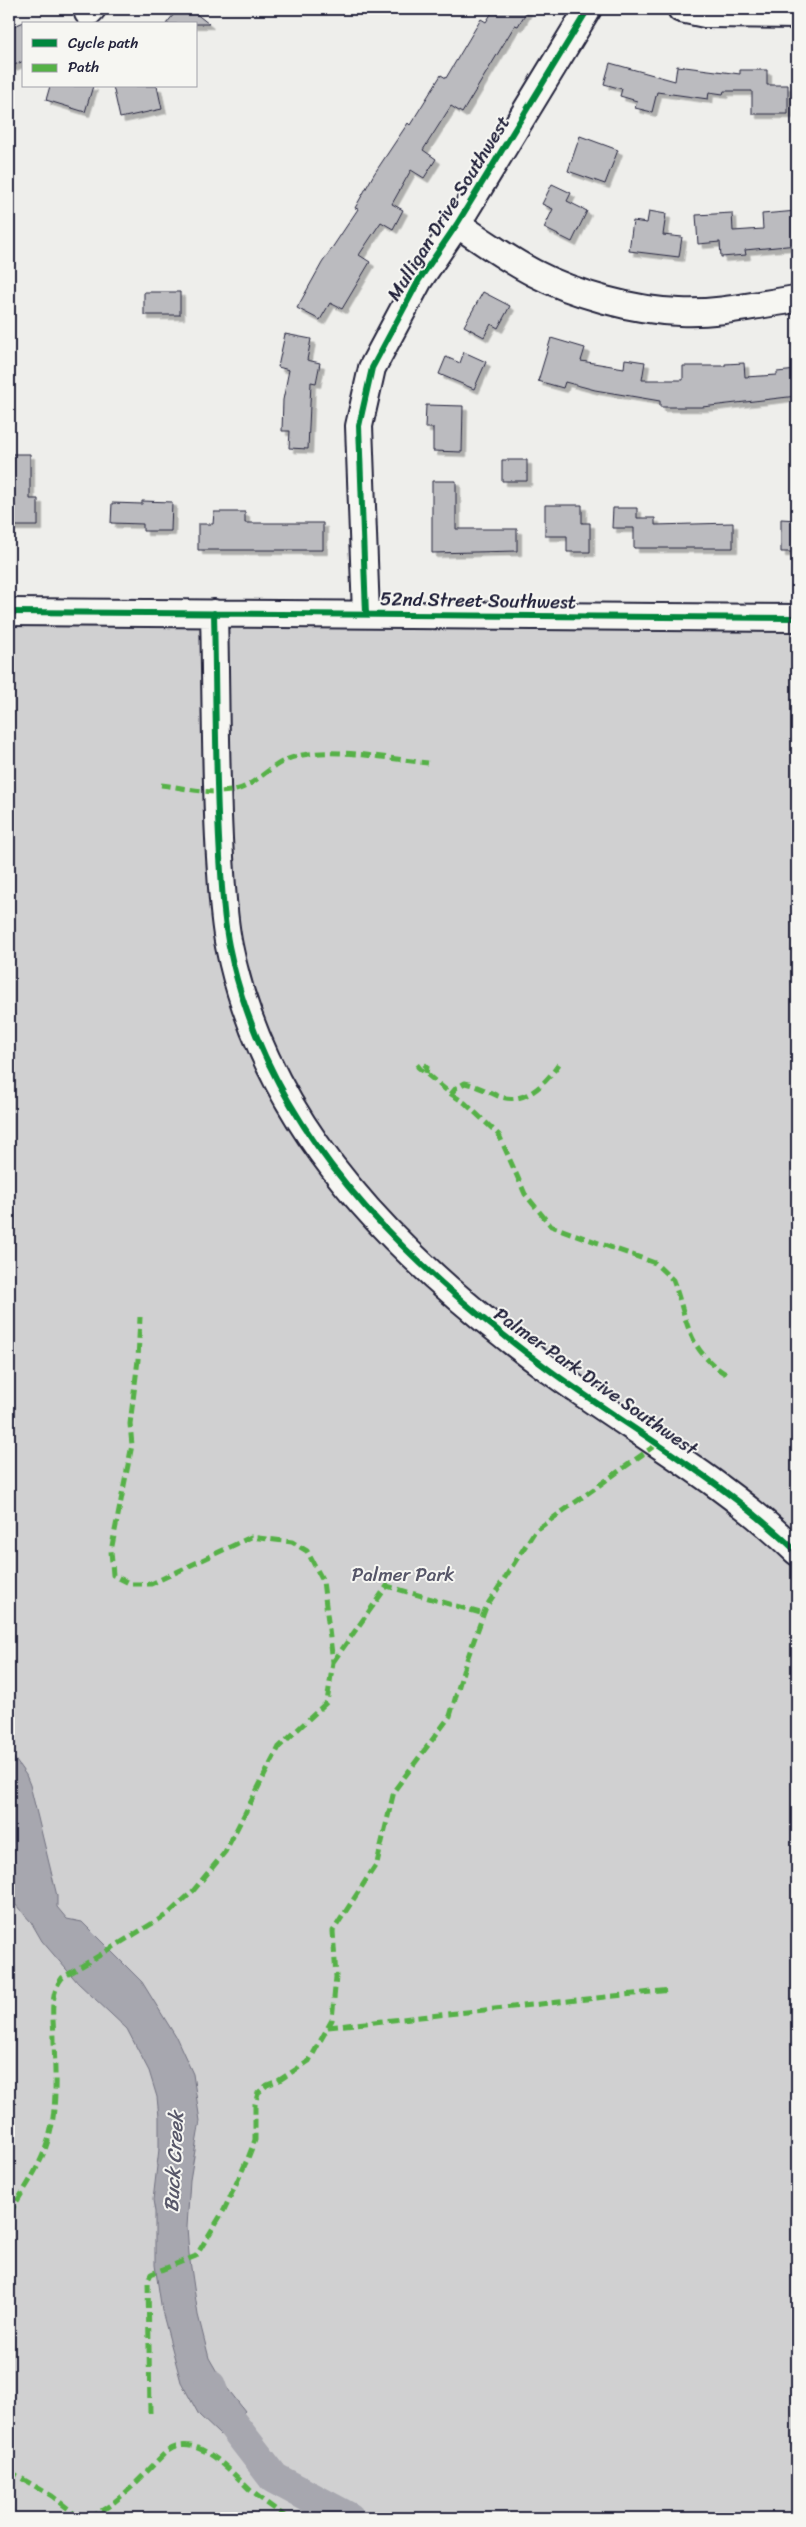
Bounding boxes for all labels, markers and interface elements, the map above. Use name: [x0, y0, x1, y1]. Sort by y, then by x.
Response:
legend: [22, 22, 198, 88]
text: Cycle path: [68, 30, 139, 56]
text: Path: [68, 54, 99, 80]
street label: Mulligan Drive Southwest: [377, 109, 519, 307]
street label: 52nd Street Southwest: [380, 582, 576, 618]
street label: Palmer Park Drive Southwest: [487, 1298, 706, 1465]
park label: Palmer Park: [352, 1558, 454, 1591]
water label: Buck Creek: [154, 2109, 194, 2213]

